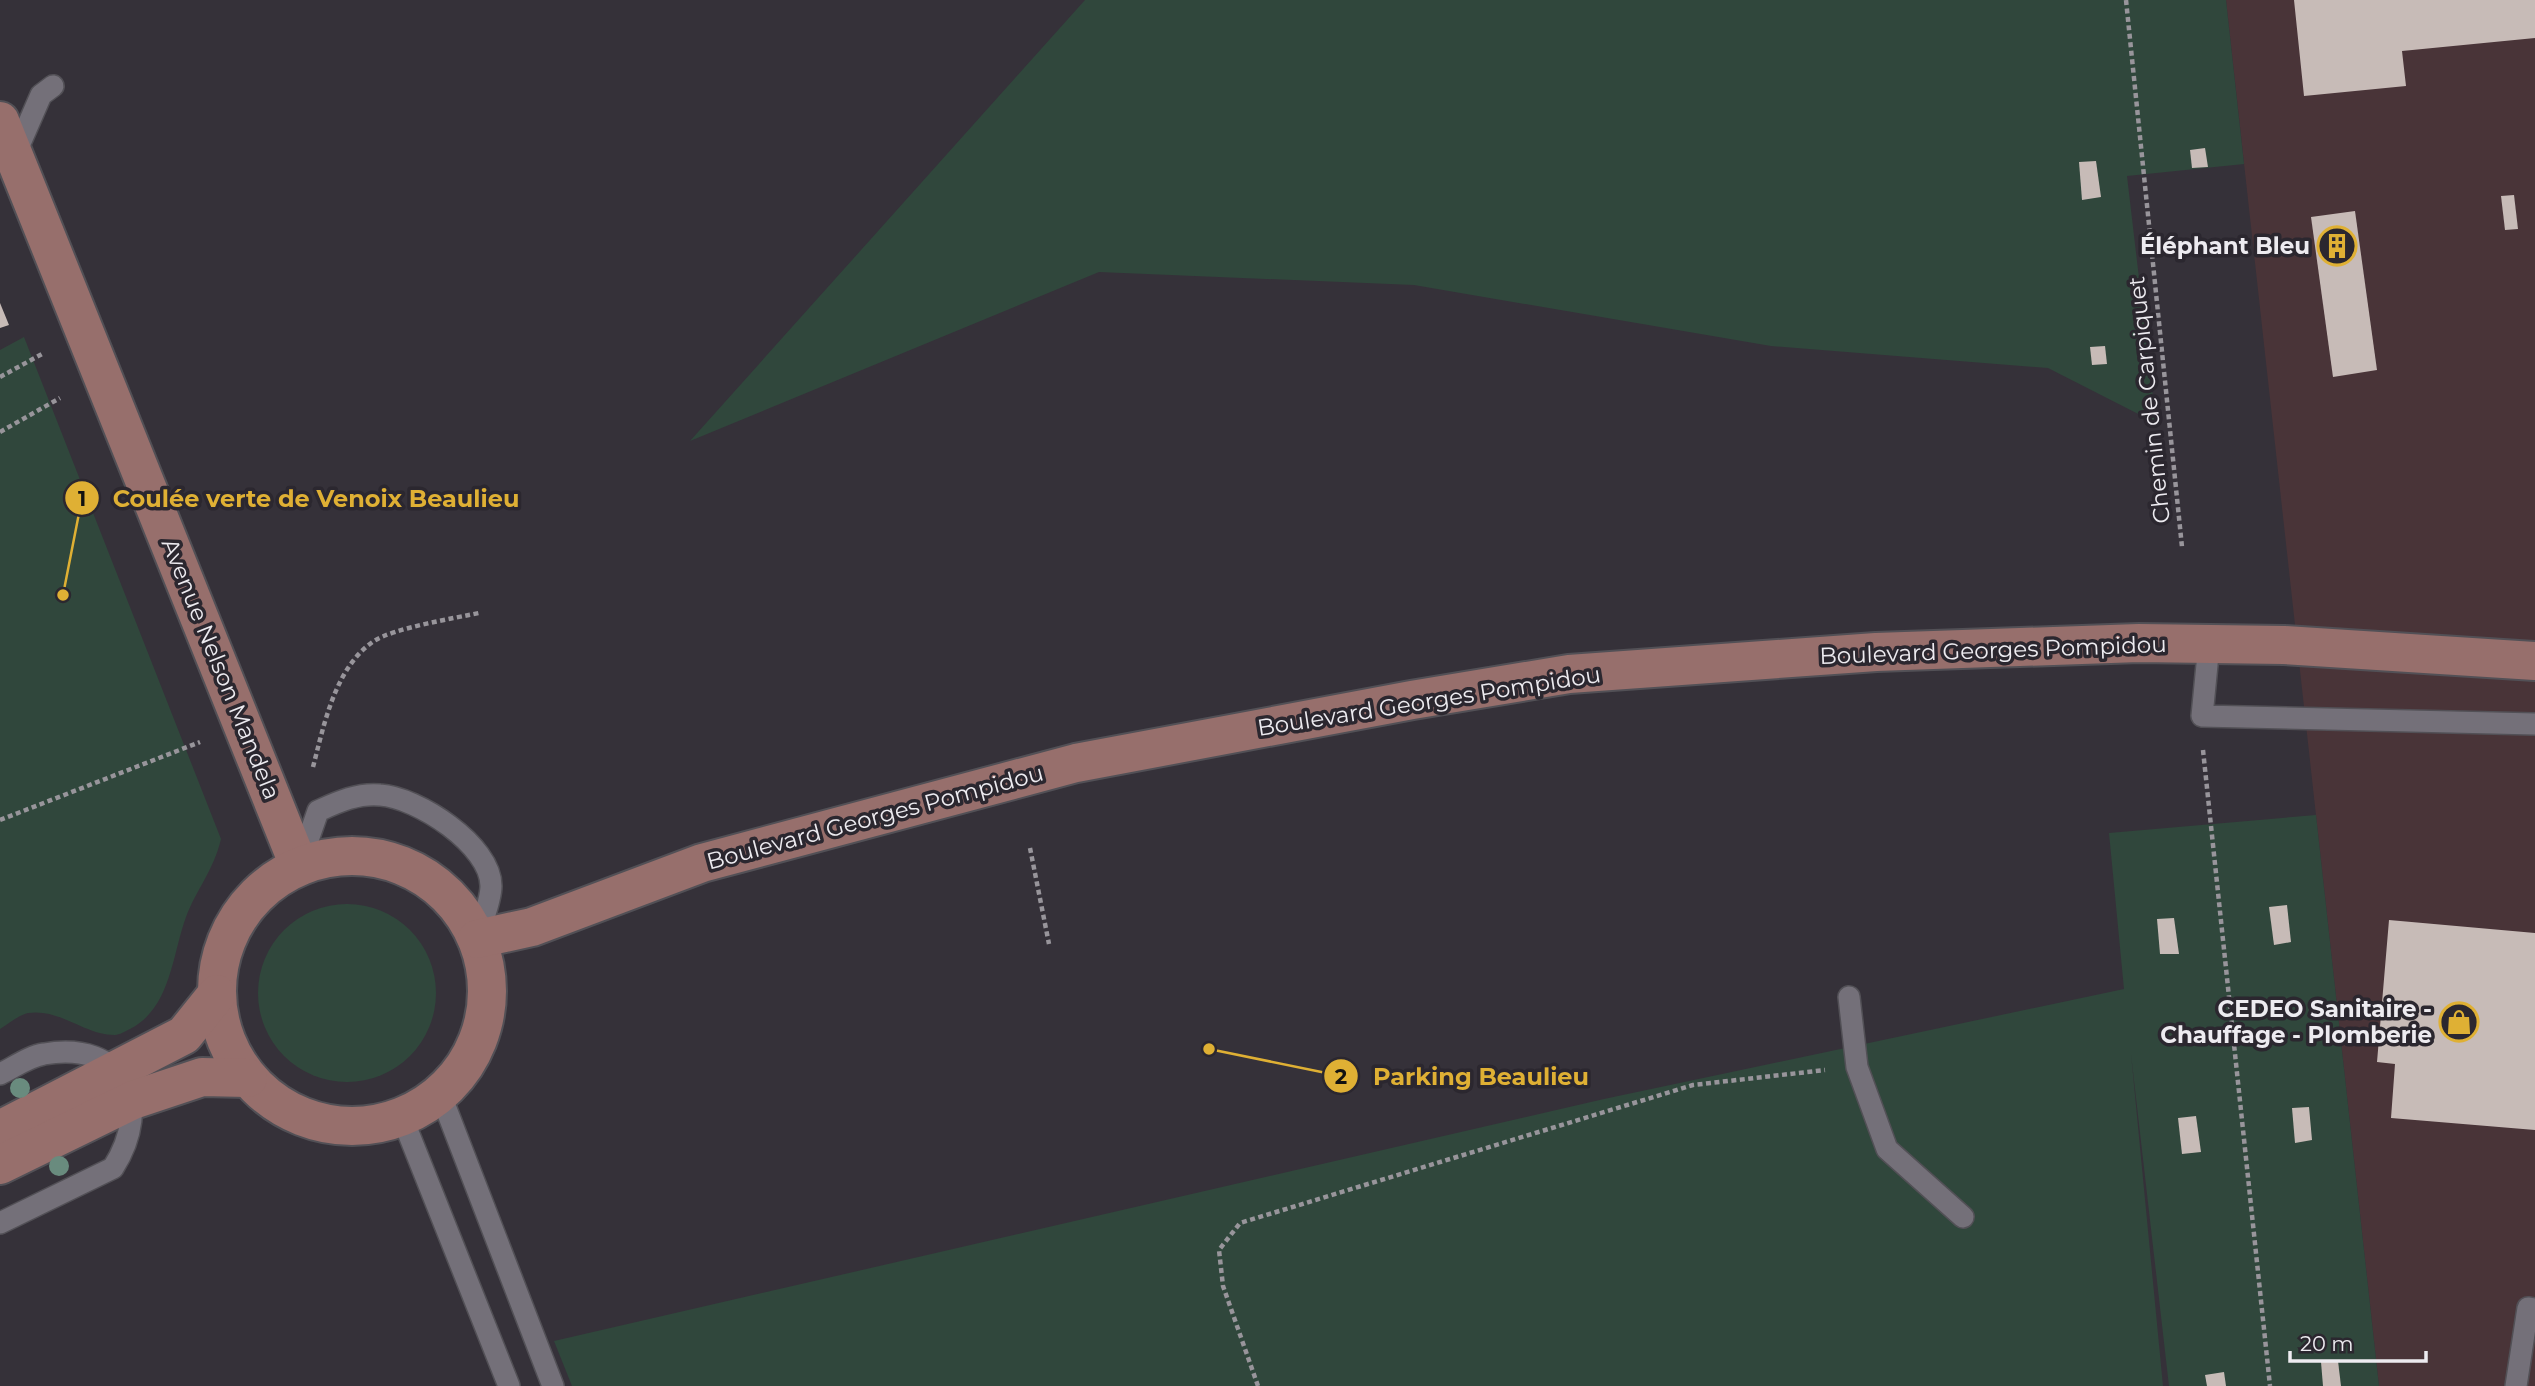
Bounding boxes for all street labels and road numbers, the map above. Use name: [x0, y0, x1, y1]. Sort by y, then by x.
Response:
street label: Chemin de Carpiquet: [2122, 275, 2176, 525]
street label: Avenue Nelson Mandela: [156, 534, 286, 804]
street label: Boulevard Georges Pompidou: [1819, 630, 2167, 670]
street label: Boulevard Georges Pompidou: [1255, 660, 1603, 742]
street label: Boulevard Georges Pompidou: [704, 759, 1046, 875]

